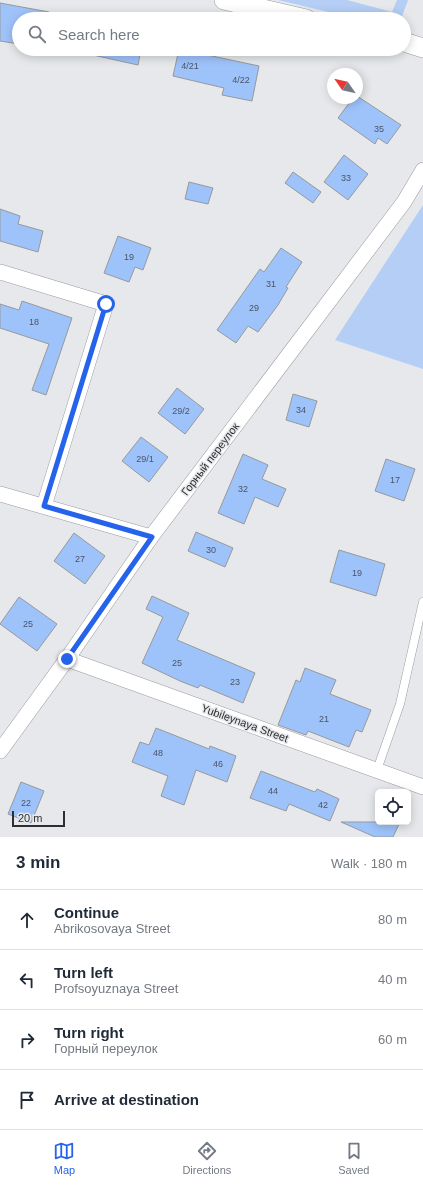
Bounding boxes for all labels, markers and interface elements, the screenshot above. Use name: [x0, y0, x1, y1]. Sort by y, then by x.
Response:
search box: [12, 12, 411, 56]
icon: search: [26, 23, 48, 45]
text: Search here: [58, 26, 140, 43]
house number: 4/21: [181, 61, 199, 71]
north arrow: [327, 68, 363, 104]
house number: 4/22: [232, 75, 250, 85]
house number: 35: [374, 124, 384, 134]
house number: 33: [341, 173, 351, 183]
house number: 19: [124, 252, 134, 262]
house number: 31: [266, 279, 276, 289]
route start: [97, 295, 115, 313]
house number: 29: [249, 303, 259, 313]
house number: 18: [29, 317, 39, 327]
house number: 34: [296, 405, 306, 415]
house number: 29/2: [172, 406, 190, 416]
street label: Горный переулок: [179, 420, 241, 498]
house number: 29/1: [136, 454, 154, 464]
house number: 17: [390, 475, 400, 485]
house number: 32: [238, 484, 248, 494]
house number: 30: [206, 545, 216, 555]
house number: 27: [75, 554, 85, 564]
house number: 19: [352, 568, 362, 578]
house number: 25: [23, 619, 33, 629]
route end: [58, 650, 76, 668]
house number: 25: [172, 658, 182, 668]
house number: 23: [230, 677, 240, 687]
street label: Yubileynaya Street: [200, 702, 290, 744]
house number: 21: [319, 714, 329, 724]
house number: 48: [153, 748, 163, 758]
house number: 46: [213, 759, 223, 769]
house number: 44: [268, 786, 278, 796]
map controls: [375, 789, 411, 825]
button: locate: [375, 789, 411, 825]
house number: 22: [21, 798, 31, 808]
house number: 42: [318, 800, 328, 810]
scale bar: [12, 809, 65, 828]
text: 20 m: [18, 812, 42, 824]
text: 3 min: [16, 853, 60, 872]
text: Walk · 180 m: [331, 856, 407, 871]
text: Continue: [54, 904, 119, 921]
icon: ahead: [16, 909, 38, 931]
text: 80 m: [378, 912, 407, 927]
text: Abrikosovaya Street: [54, 921, 170, 936]
text: Turn left: [54, 964, 113, 981]
icon: left: [16, 969, 38, 991]
text: 40 m: [378, 972, 407, 987]
text: Profsoyuznaya Street: [54, 981, 178, 996]
text: Turn right: [54, 1024, 124, 1041]
icon: right: [16, 1029, 38, 1051]
text: 60 m: [378, 1032, 407, 1047]
text: Горный переулок: [54, 1041, 157, 1056]
icon: arrive: [16, 1089, 38, 1111]
text: Arrive at destination: [54, 1091, 199, 1108]
tab: Map: [53, 1140, 75, 1176]
tab: Directions: [182, 1140, 231, 1176]
tab: Saved: [338, 1140, 369, 1176]

